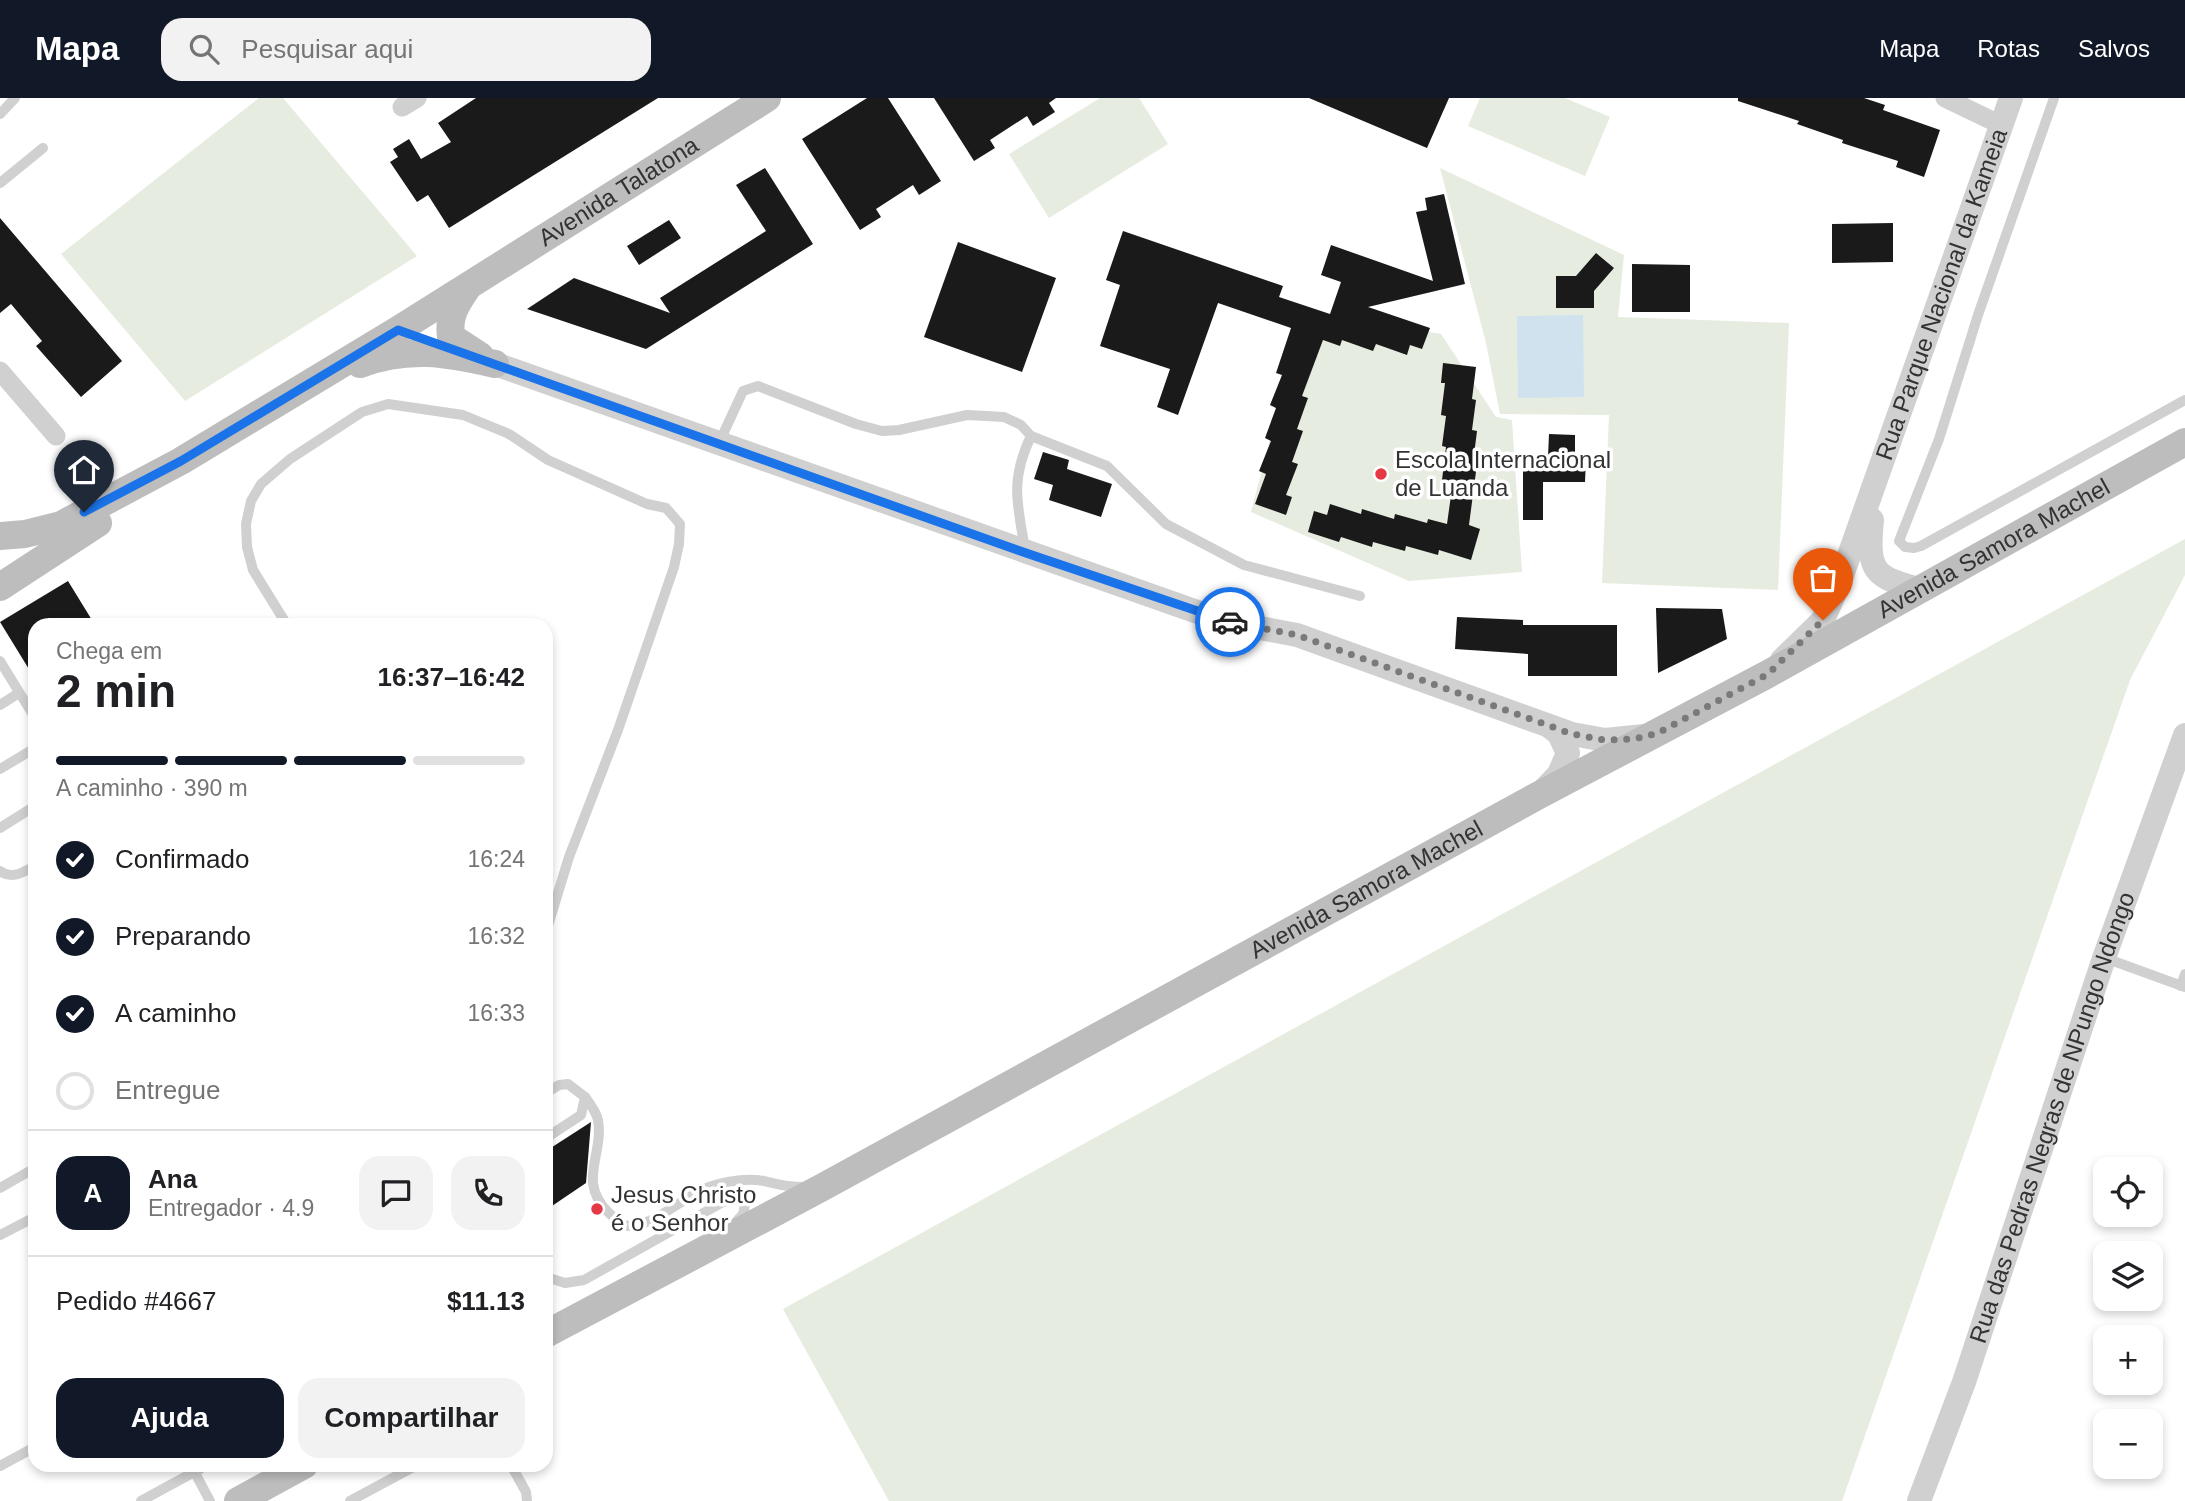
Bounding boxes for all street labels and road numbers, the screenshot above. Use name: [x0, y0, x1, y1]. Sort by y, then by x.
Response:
street label: Rua Parque Nacional da Kameia: [1870, 124, 2012, 463]
street label: Avenida Talatona: [533, 130, 703, 251]
street label: Avenida Samora Machel: [1873, 473, 2114, 623]
street label: Avenida Samora Machel: [1245, 815, 1487, 964]
street label: Rua das Pedras Negras de NPungo Ndongo: [1964, 888, 2140, 1346]

